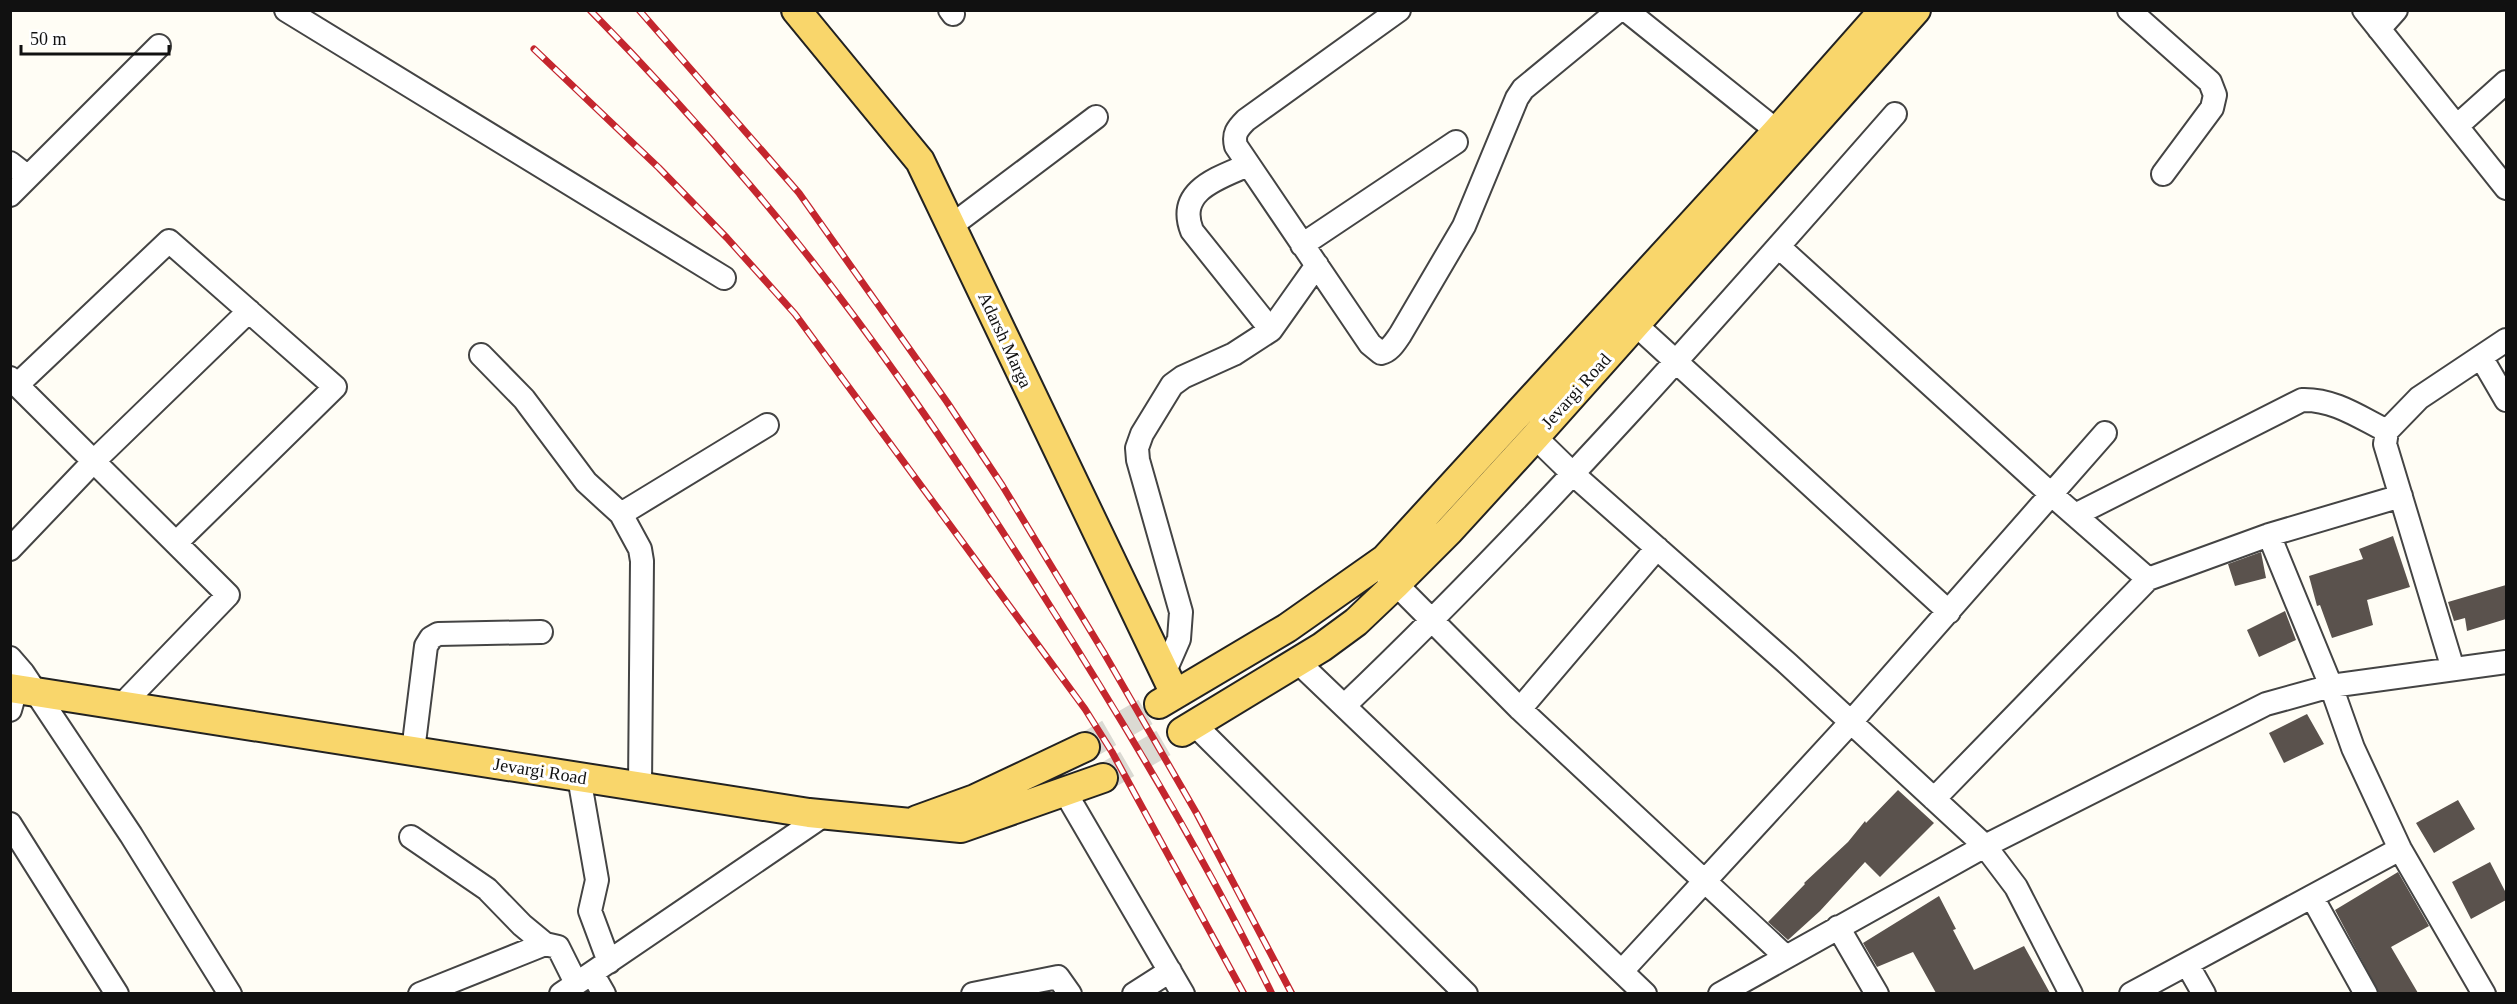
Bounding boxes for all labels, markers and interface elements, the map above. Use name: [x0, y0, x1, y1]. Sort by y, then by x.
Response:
scale bar: [21, 18, 170, 56]
text: 50 m: [30, 29, 67, 49]
street label: Adarsh Marga: [974, 289, 1036, 391]
street label: Jevargi Road: [1537, 349, 1615, 433]
street label: Jevargi Road: [492, 754, 588, 788]

